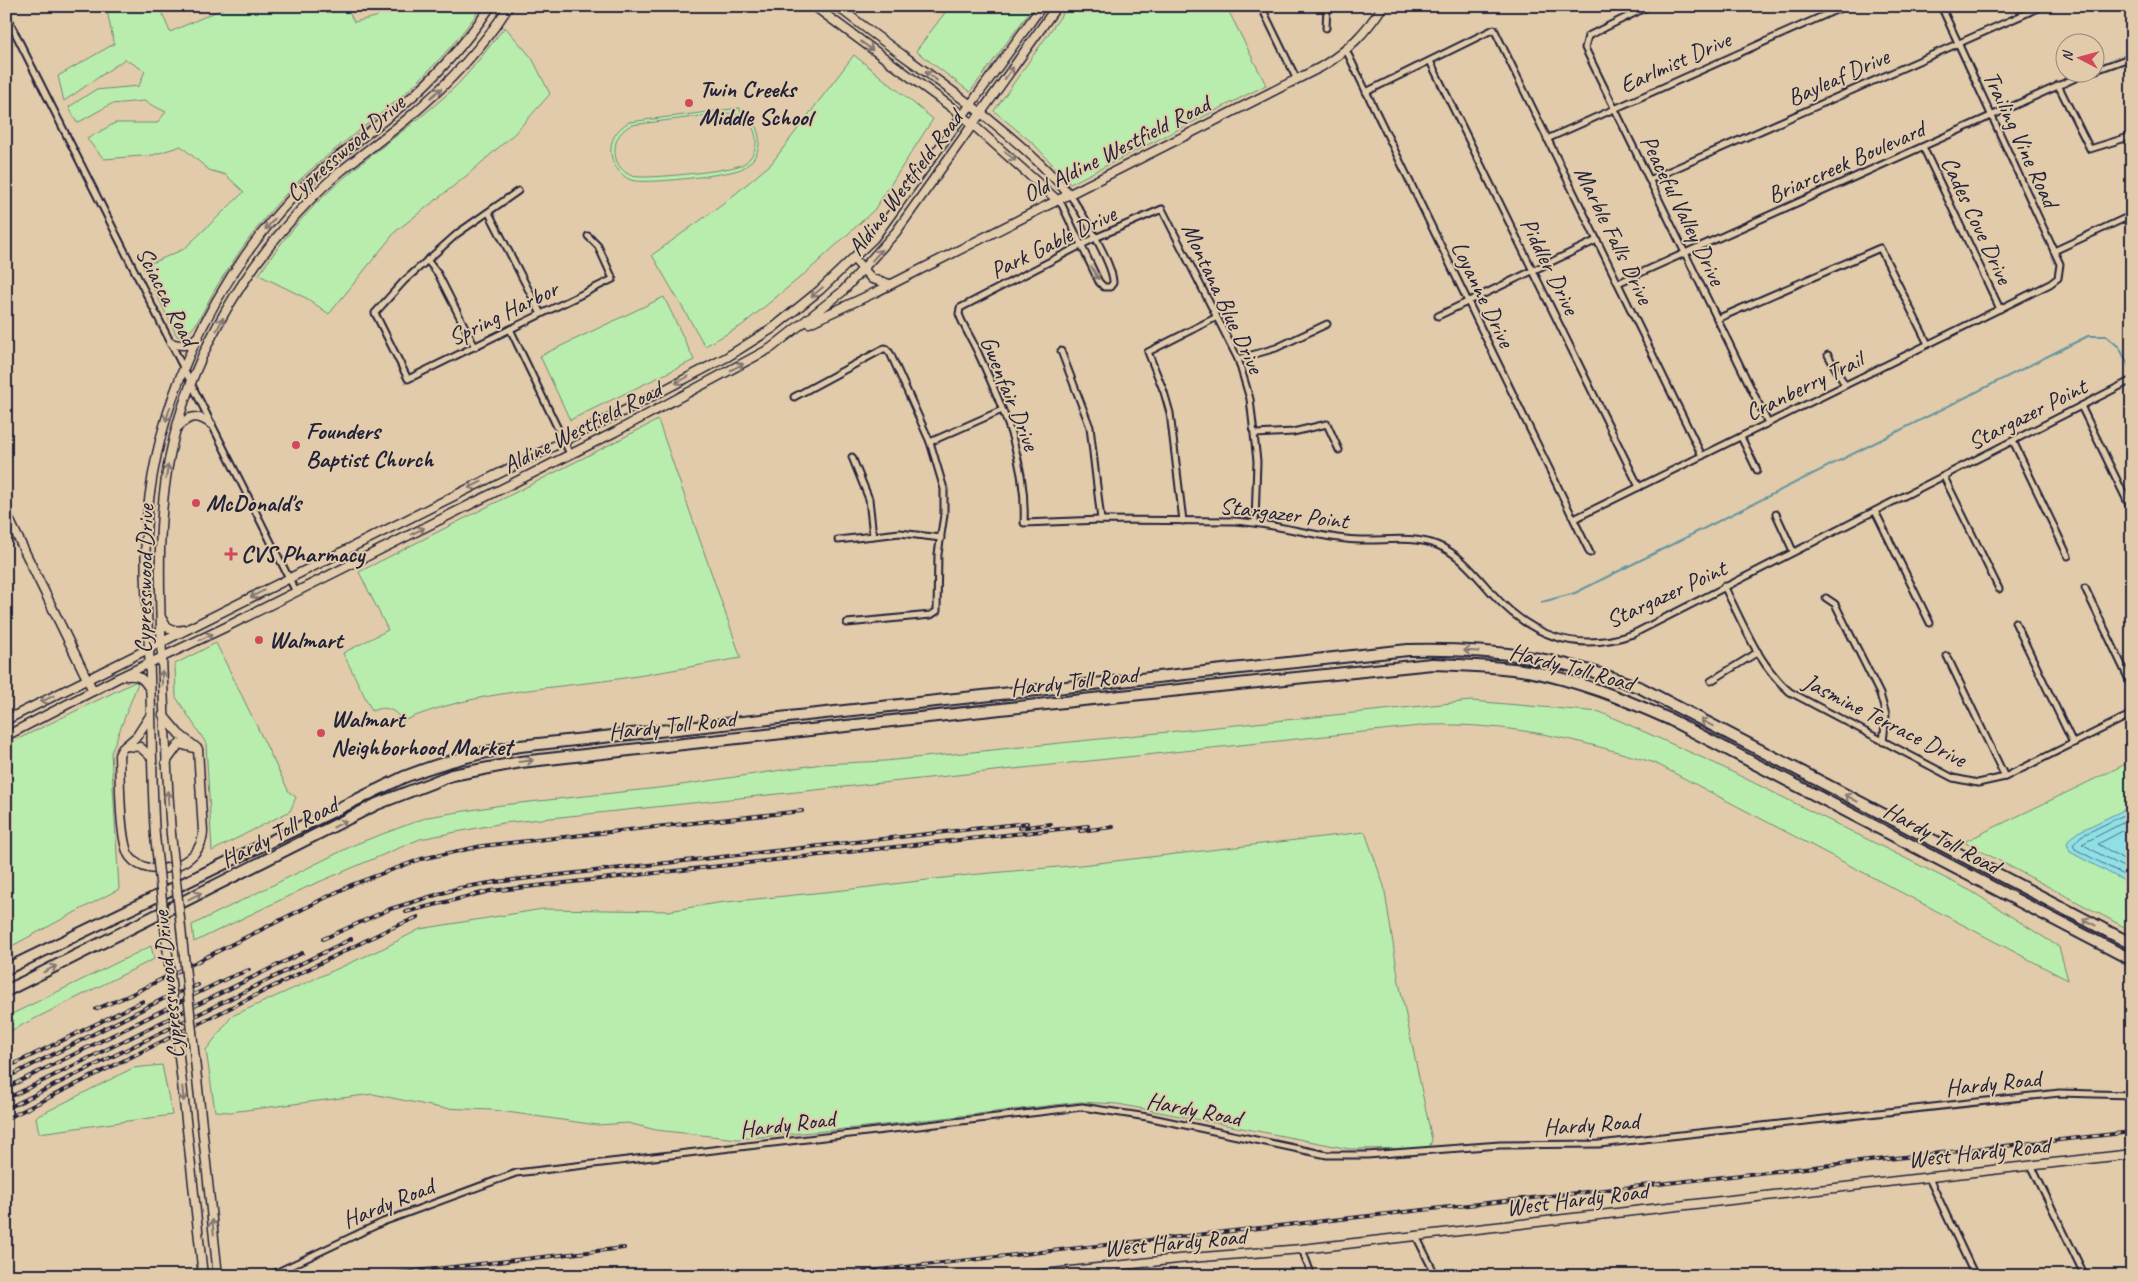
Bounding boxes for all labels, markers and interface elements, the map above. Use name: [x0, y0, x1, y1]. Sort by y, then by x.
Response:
street label: Earlmist Drive: [1615, 23, 1737, 100]
north arrow: [2056, 32, 2106, 82]
one-way arrow: [860, 40, 873, 51]
street label: Bayleaf Drive: [1782, 40, 1896, 113]
text: N: [2059, 49, 2077, 62]
one-way arrow: [1004, 66, 1014, 80]
street label: Trailing Vine Road: [1976, 66, 2067, 215]
one-way arrow: [924, 71, 938, 81]
place label: Twin Creeks Middle School: [699, 74, 816, 132]
street label: Cypresswood Drive: [279, 86, 413, 208]
one-way arrow: [430, 87, 443, 99]
street label: Old Aldine Westfield Road: [1017, 87, 1218, 209]
marker: Twin Creeks Middle School: [683, 97, 695, 109]
street label: Aldine Westfield Road: [841, 102, 972, 262]
street label: Briarcreek Boulevard: [1763, 112, 1933, 210]
street label: Peaceful Valley Drive: [1634, 130, 1733, 292]
one-way arrow: [1003, 150, 1016, 161]
street label: Cades Cove Drive: [1934, 151, 2021, 291]
street label: Marble Falls Drive: [1568, 161, 1661, 311]
street label: Park Gable Drive: [985, 198, 1123, 285]
street label: Piddler Drive: [1514, 213, 1587, 321]
one-way arrow: [264, 217, 276, 230]
street label: Montana Blue Drive: [1175, 218, 1272, 380]
street label: Loyanne Drive: [1444, 236, 1523, 354]
street label: Sciacca Road: [129, 242, 206, 354]
one-way arrow: [871, 249, 882, 262]
one-way arrow: [1090, 266, 1100, 280]
street label: Spring Harbor: [443, 273, 565, 352]
one-way arrow: [811, 286, 824, 297]
one-way arrow: [216, 317, 225, 332]
street label: Gwenfair Drive: [973, 331, 1047, 457]
street label: Cranberry Trail: [1740, 343, 1871, 427]
one-way arrow: [730, 362, 745, 372]
street label: Stargazer Point: [1963, 370, 2093, 457]
street label: Aldine Westfield Road: [498, 372, 670, 480]
one-way arrow: [675, 376, 690, 385]
one-way arrow: [163, 406, 172, 421]
place label: Founders Baptist Church: [306, 416, 434, 474]
marker: Founders Baptist Church: [290, 439, 302, 451]
one-way arrow: [163, 464, 173, 480]
one-way arrow: [467, 480, 482, 490]
place label: McDonald's: [206, 488, 304, 518]
street label: Stargazer Point: [1218, 490, 1352, 536]
marker: McDonald's: [190, 497, 202, 509]
street label: Cypresswood Drive: [128, 502, 160, 654]
one-way arrow: [410, 526, 425, 535]
place label: CVS Pharmacy: [241, 539, 366, 569]
marker: CVS Pharmacy: [225, 548, 237, 560]
street label: Stargazer Point: [1601, 552, 1733, 635]
one-way arrow: [250, 589, 265, 599]
place label: Walmart: [269, 625, 345, 655]
one-way arrow: [198, 631, 213, 641]
marker: Walmart: [253, 634, 265, 646]
street label: Hardy Toll Road: [1506, 636, 1641, 699]
one-way arrow: [1463, 646, 1479, 655]
street label: Hardy Toll Road: [1009, 659, 1143, 703]
street label: Jasmine Terrace Drive: [1798, 666, 1973, 775]
one-way arrow: [157, 670, 167, 686]
one-way arrow: [40, 695, 55, 704]
street label: Hardy Toll Road: [607, 703, 741, 747]
place label: Walmart Neighborhood Market: [331, 704, 516, 762]
one-way arrow: [1700, 718, 1715, 728]
marker: Walmart Neighborhood Market: [315, 727, 327, 739]
one-way arrow: [518, 756, 534, 766]
street label: Hardy Toll Road: [215, 788, 346, 874]
one-way arrow: [164, 790, 173, 806]
one-way arrow: [1844, 793, 1859, 803]
street label: Hardy Toll Road: [1879, 795, 2009, 883]
one-way arrow: [333, 818, 347, 828]
one-way arrow: [187, 891, 202, 900]
street label: Cypresswood Drive: [145, 907, 191, 1061]
one-way arrow: [2081, 917, 2096, 927]
one-way arrow: [42, 964, 57, 973]
street label: Hardy Road: [1944, 1063, 2046, 1103]
one-way arrow: [178, 1085, 188, 1101]
street label: Hardy Road: [1144, 1085, 1247, 1134]
street label: Hardy Road: [738, 1103, 840, 1145]
street label: Hardy Road: [1542, 1105, 1643, 1142]
street label: West Hardy Road: [1907, 1129, 2055, 1174]
street label: Hardy Road: [338, 1170, 441, 1235]
street label: West Hardy Road: [1504, 1175, 1653, 1223]
one-way arrow: [208, 1220, 217, 1236]
street label: West Hardy Road: [1103, 1221, 1251, 1263]

